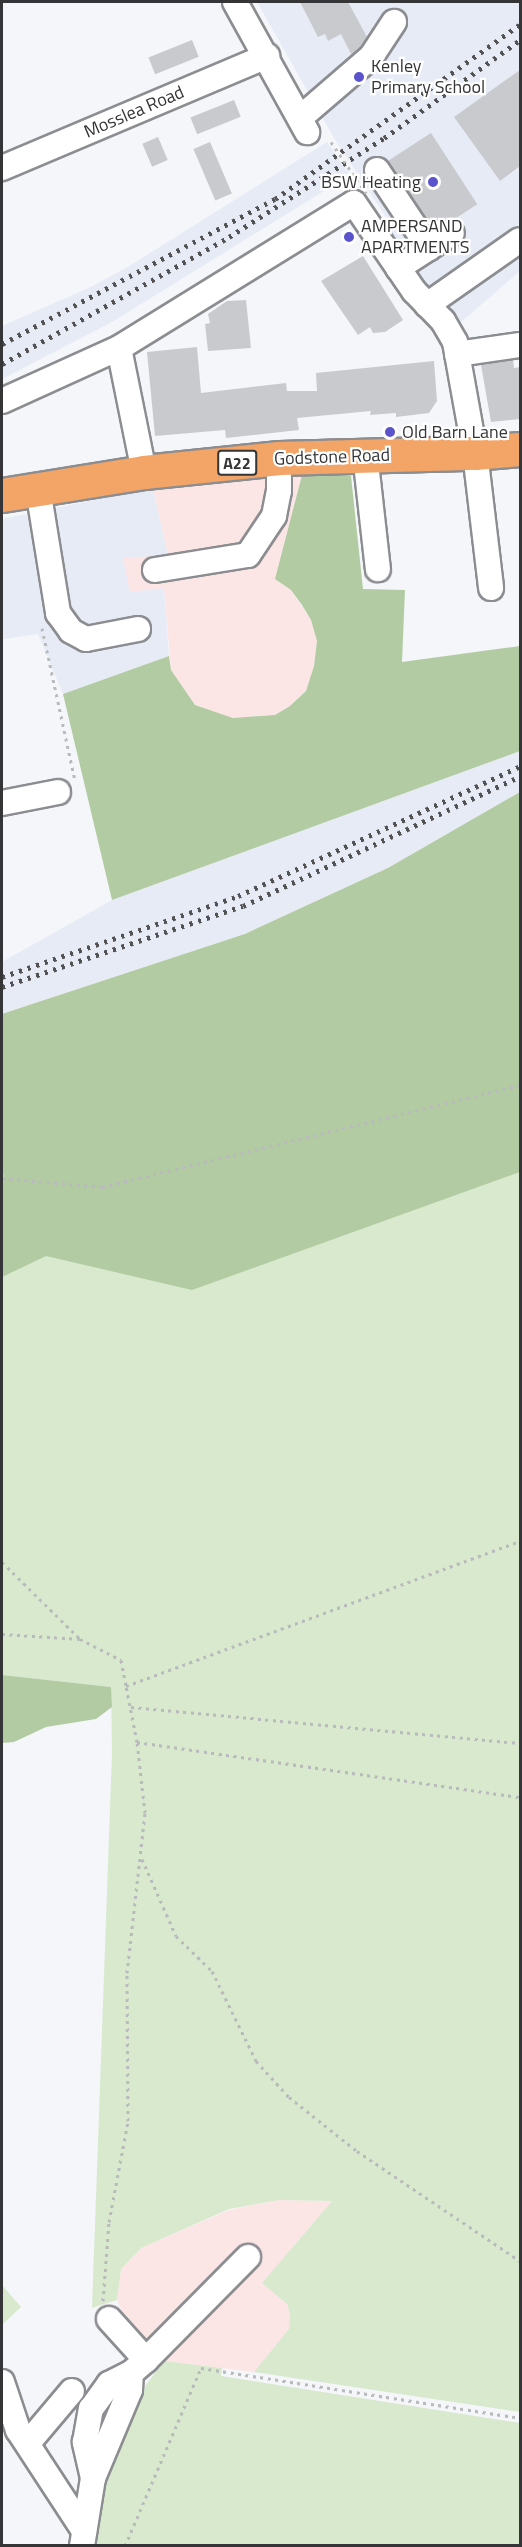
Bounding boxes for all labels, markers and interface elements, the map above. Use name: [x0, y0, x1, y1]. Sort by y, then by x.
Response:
place label: Kenley Primary School: [371, 56, 485, 98]
marker: Kenley Primary School: [352, 70, 366, 84]
street label: Mosslea Road: [81, 81, 187, 143]
place label: BSW Heating: [321, 171, 421, 193]
marker: BSW Heating: [426, 175, 440, 189]
place label: AMPERSAND APARTMENTS: [361, 216, 469, 258]
marker: AMPERSAND APARTMENTS: [342, 230, 356, 244]
place label: Old Barn Lane: [402, 421, 508, 443]
marker: Old Barn Lane: [383, 425, 397, 439]
street label: Godstone Road: [274, 444, 390, 470]
road number: A22: [216, 450, 258, 476]

